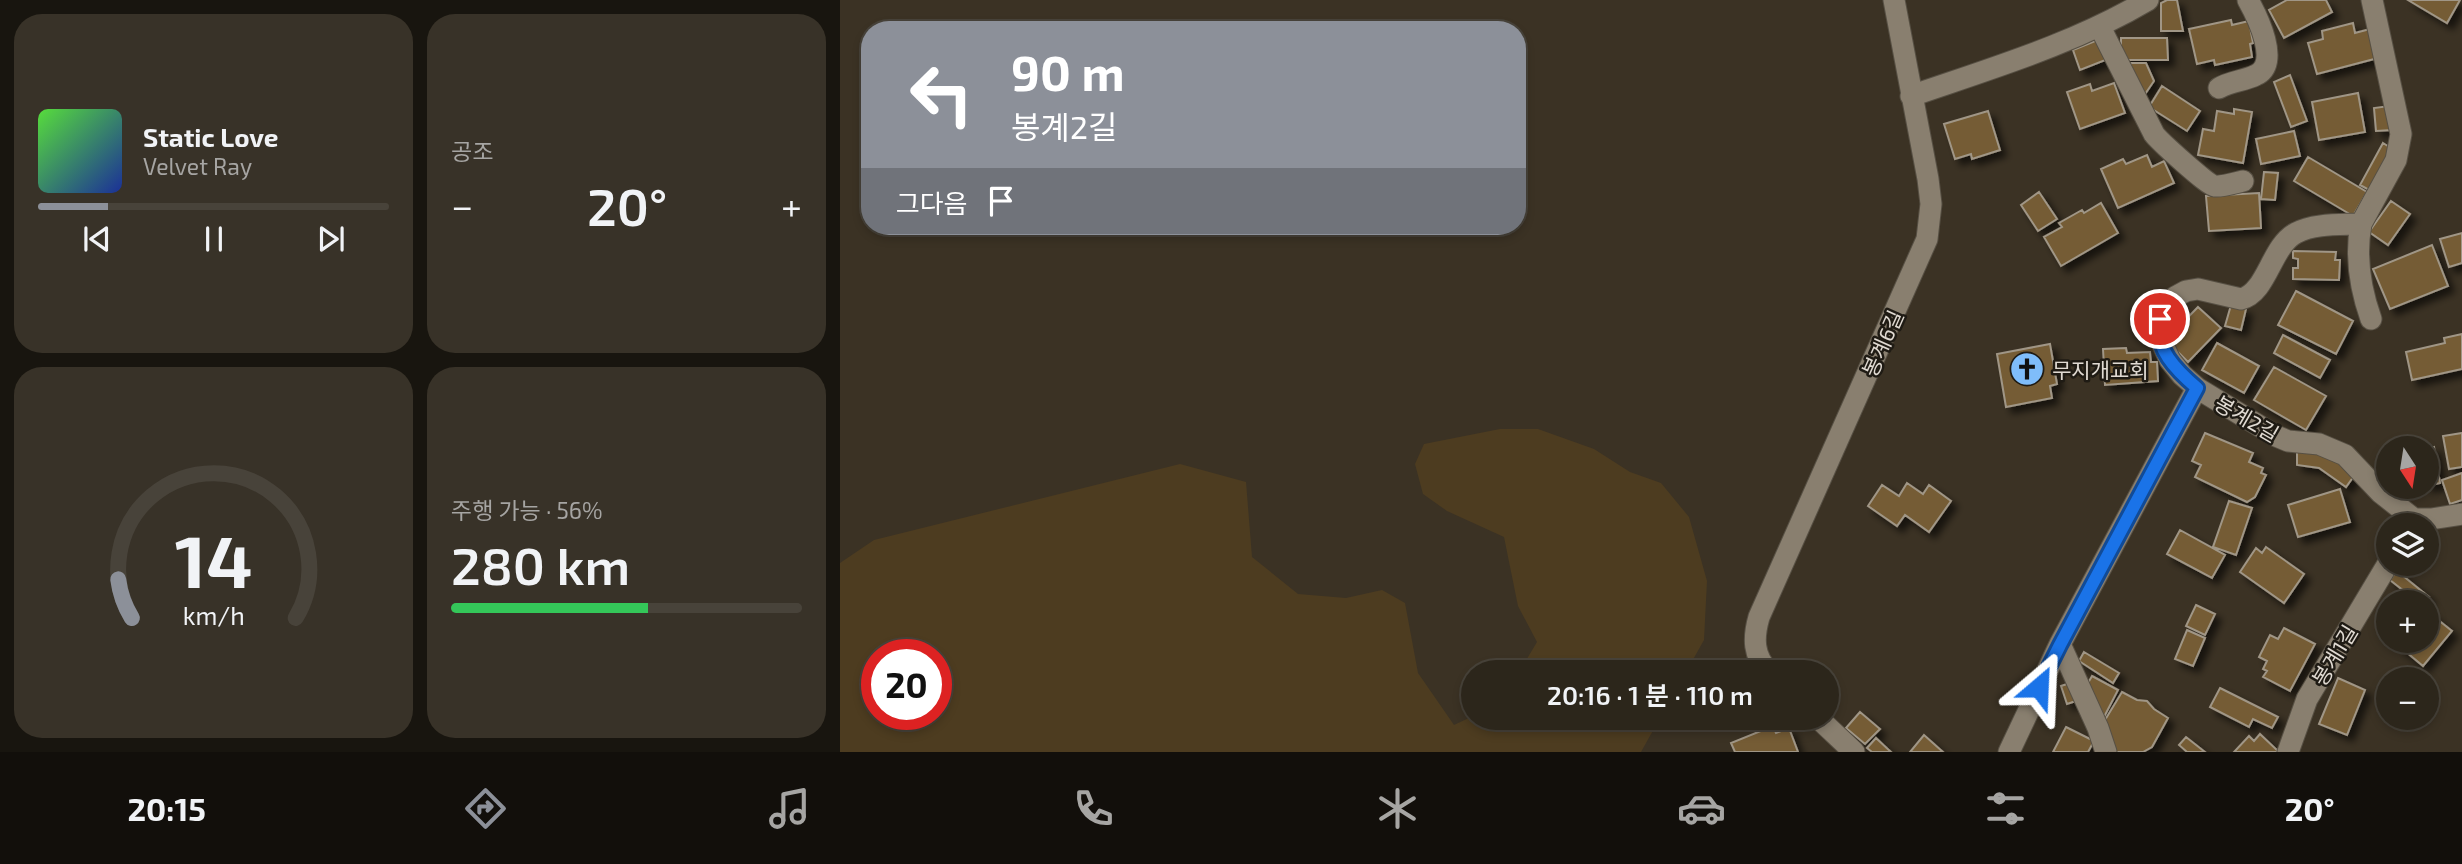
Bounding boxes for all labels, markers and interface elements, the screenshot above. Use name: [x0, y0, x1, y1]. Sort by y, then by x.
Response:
text: 90 m: [1011, 42, 1125, 101]
icon: left: [896, 49, 987, 140]
text: 봉계2길: [1011, 107, 1117, 145]
text: Static Love: [143, 121, 279, 152]
text: 공조: [451, 137, 493, 165]
text: Velvet Ray: [143, 152, 252, 180]
text: 20°: [587, 174, 667, 236]
text: −: [451, 182, 473, 228]
text: +: [781, 182, 802, 228]
icon: arrive: [982, 182, 1020, 220]
text: 그다음: [896, 187, 968, 218]
icon: previous: [78, 220, 116, 258]
icon: pause: [195, 220, 233, 258]
icon: next: [312, 220, 350, 258]
pin: [2130, 289, 2190, 349]
icon: arrive: [2141, 300, 2179, 338]
street label: 봉계6길: [1856, 306, 1908, 380]
church icon: 무지개교회: [2008, 350, 2046, 388]
place label: 무지개교회: [2052, 357, 2149, 382]
street label: 봉계2길: [2211, 390, 2283, 446]
north arrow: [2376, 436, 2440, 499]
map controls: [2376, 436, 2439, 730]
text: 주행 가능 · 56%: [451, 496, 603, 524]
button: layers: [2376, 513, 2439, 576]
text: 14: [175, 516, 252, 604]
text: 280 km: [451, 533, 630, 595]
button: +: [2376, 590, 2439, 653]
text: km/h: [182, 600, 245, 630]
street label: 봉계1길: [2306, 620, 2362, 690]
speed limit sign: 20: [861, 639, 952, 730]
position arrow: [2002, 650, 2076, 724]
button: −: [2376, 667, 2439, 730]
text: 20:16 · 1 분 · 110 m: [1547, 679, 1753, 710]
icon: directions: [461, 784, 510, 833]
icon: music: [765, 784, 814, 833]
icon: phone: [1069, 784, 1118, 833]
icon: climate: [1373, 784, 1422, 833]
icon: car: [1677, 784, 1726, 833]
icon: filters: [1981, 784, 2030, 833]
text: 20:15: [127, 789, 206, 827]
text: 20°: [2285, 789, 2334, 827]

